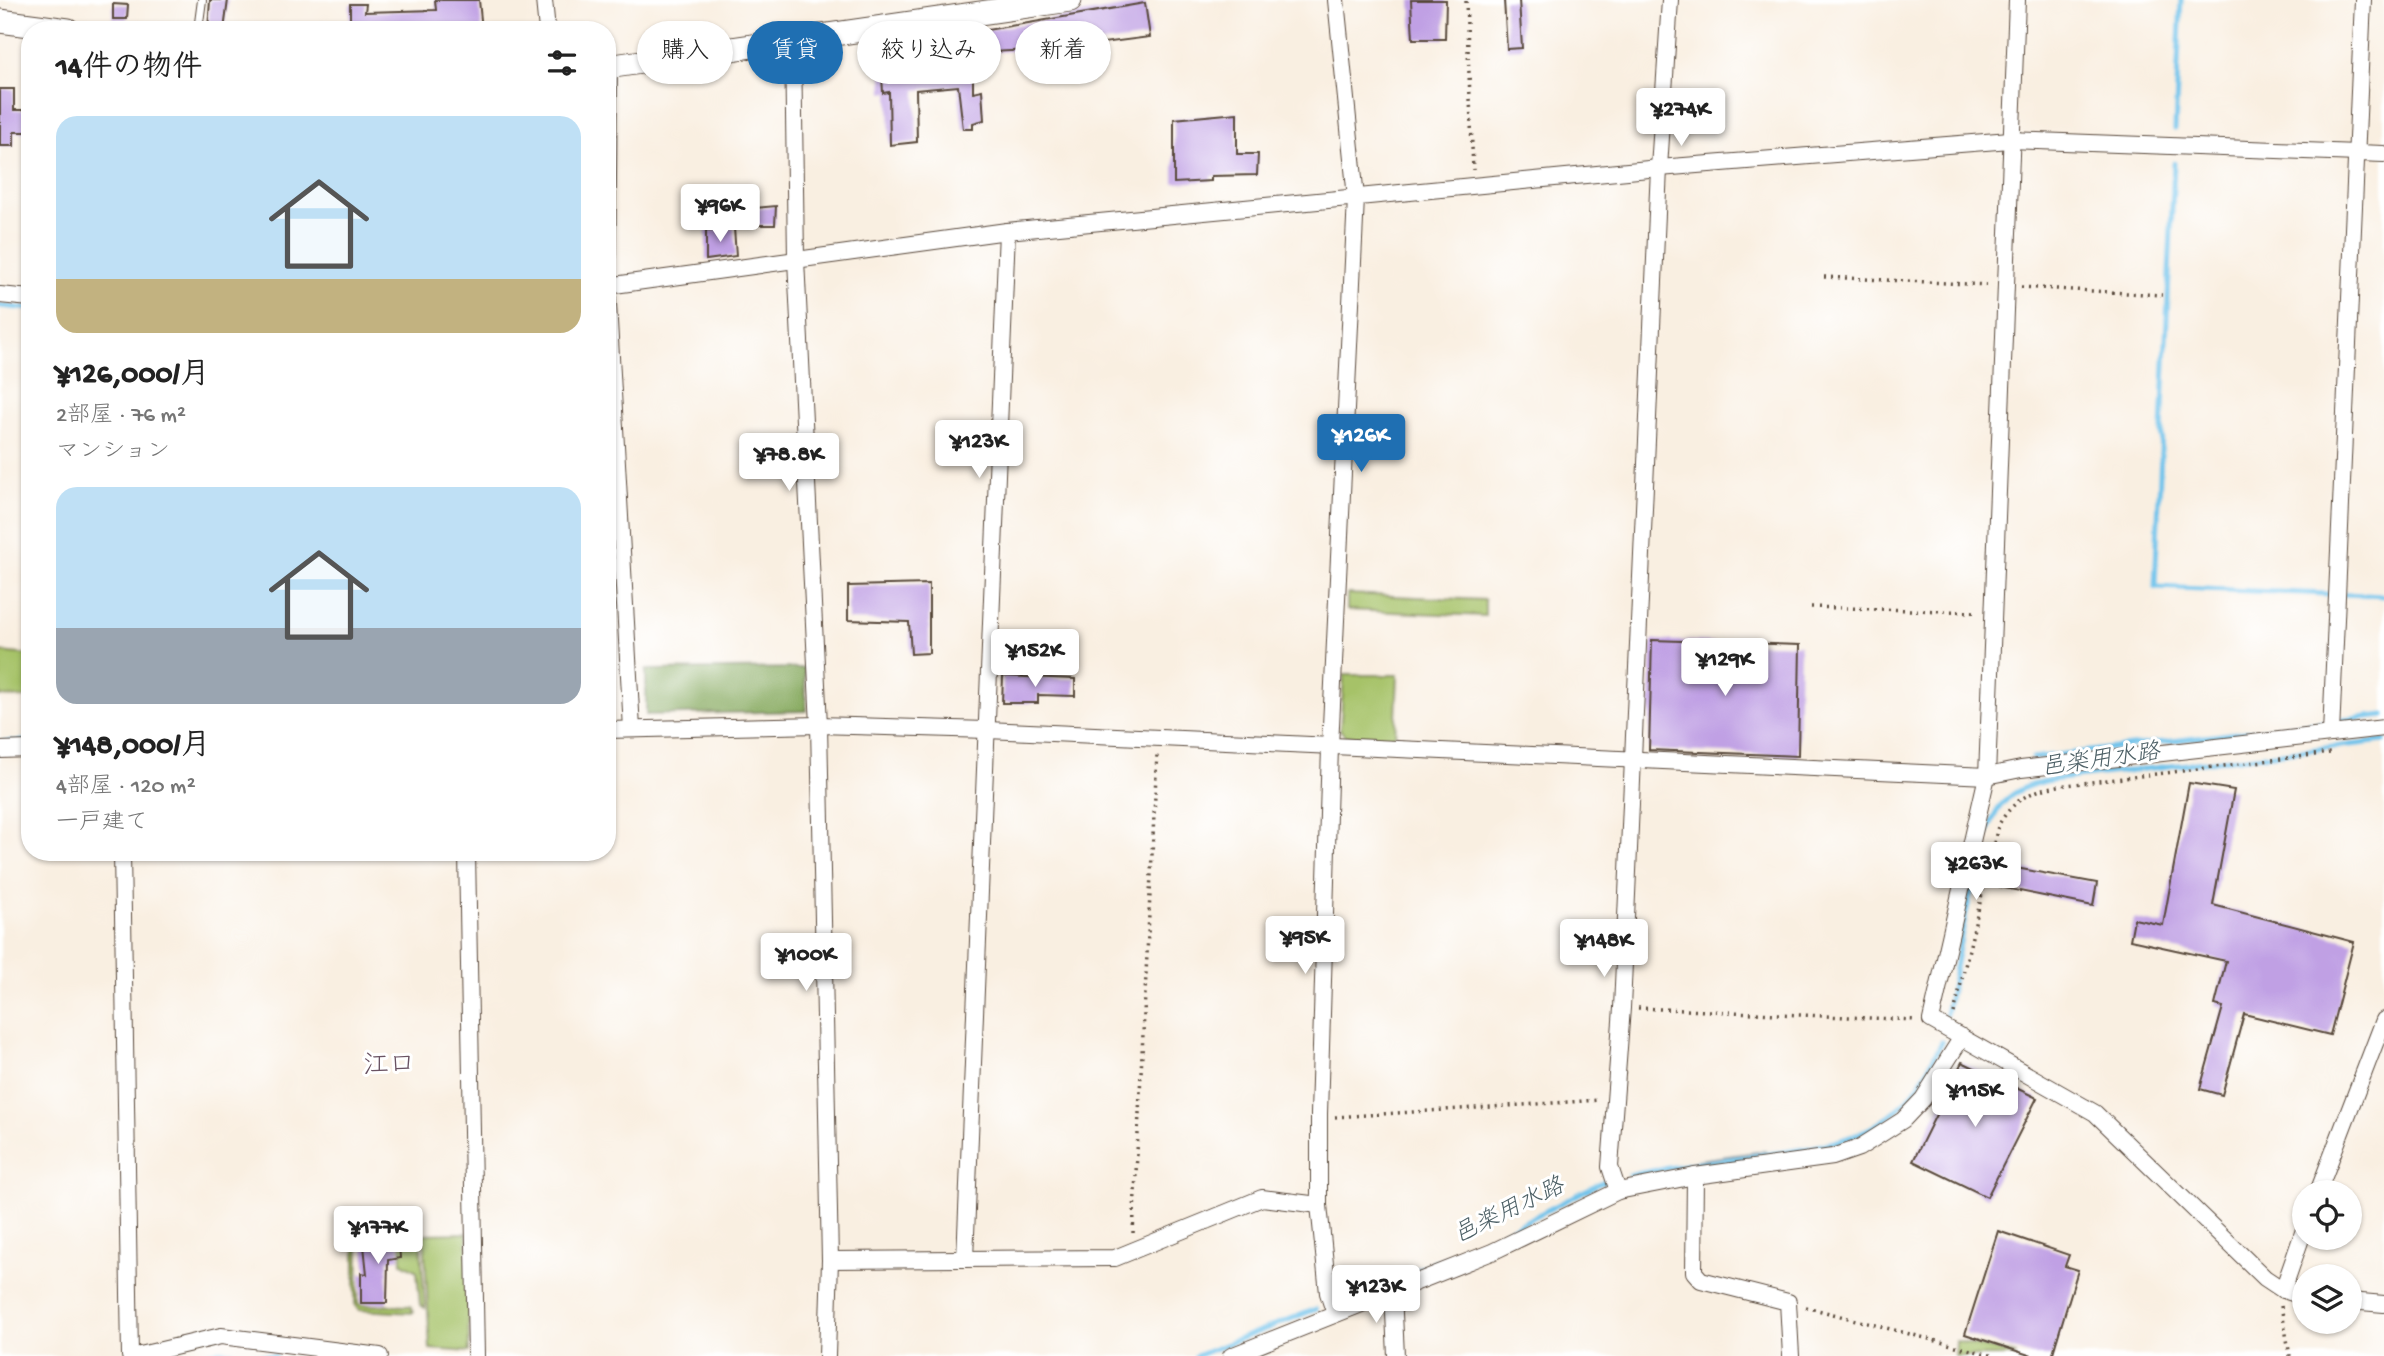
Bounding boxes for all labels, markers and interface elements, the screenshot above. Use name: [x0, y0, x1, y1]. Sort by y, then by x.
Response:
chip: 購入: [637, 21, 733, 84]
chip: 賃貸: [747, 21, 843, 84]
chip: 絞り込み: [857, 21, 1001, 84]
chip: 新着: [1015, 21, 1111, 84]
icon: filters: [543, 44, 581, 82]
text: 14件の物件: [56, 52, 202, 87]
pin: ¥274K: [1632, 88, 1730, 148]
text: ¥274K: [1652, 97, 1710, 124]
icon: home: [256, 161, 382, 287]
pin: ¥96K: [679, 184, 761, 244]
text: ¥96K: [697, 193, 743, 220]
text: ¥126,000/月: [56, 359, 210, 394]
text: 2部屋 · 76 m²: [56, 403, 186, 430]
pin: ¥126K: [1312, 414, 1410, 474]
pin: ¥123K: [930, 420, 1028, 480]
text: ¥126K: [1333, 423, 1389, 450]
text: ¥123K: [951, 429, 1007, 456]
pin: ¥78.8K: [732, 434, 846, 493]
text: マンション: [56, 439, 170, 466]
text: ¥78.8K: [755, 442, 823, 469]
icon: home: [256, 532, 382, 658]
pin: ¥152K: [986, 630, 1084, 689]
text: ¥152K: [1007, 638, 1063, 665]
pin: ¥129K: [1676, 638, 1774, 698]
text: ¥129K: [1697, 647, 1753, 674]
text: ¥148,000/月: [56, 730, 210, 765]
water label: 邑楽用水路: [2039, 737, 2164, 784]
text: 4部屋 · 120 m²: [56, 774, 196, 801]
text: 一戸建て: [56, 810, 148, 837]
pin: ¥263K: [1927, 842, 2025, 902]
text: ¥263K: [1947, 851, 2005, 878]
pin: ¥95K: [1264, 916, 1346, 976]
pin: ¥148K: [1555, 920, 1653, 979]
text: ¥95K: [1282, 925, 1328, 952]
text: ¥148K: [1576, 928, 1632, 955]
pin: ¥100K: [757, 934, 855, 993]
text: ¥100K: [777, 942, 835, 969]
district label: 江口: [363, 1052, 415, 1083]
pin: ¥115K: [1926, 1070, 2024, 1129]
text: ¥115K: [1948, 1078, 2002, 1105]
water label: 邑楽用水路: [1449, 1171, 1572, 1251]
map controls: [2292, 1180, 2362, 1334]
button: locate: [2292, 1180, 2362, 1250]
pin: ¥177K: [329, 1206, 427, 1266]
text: ¥177K: [350, 1215, 406, 1242]
button: layers: [2292, 1264, 2362, 1334]
pin: ¥123K: [1327, 1266, 1425, 1325]
text: ¥123K: [1348, 1274, 1404, 1301]

